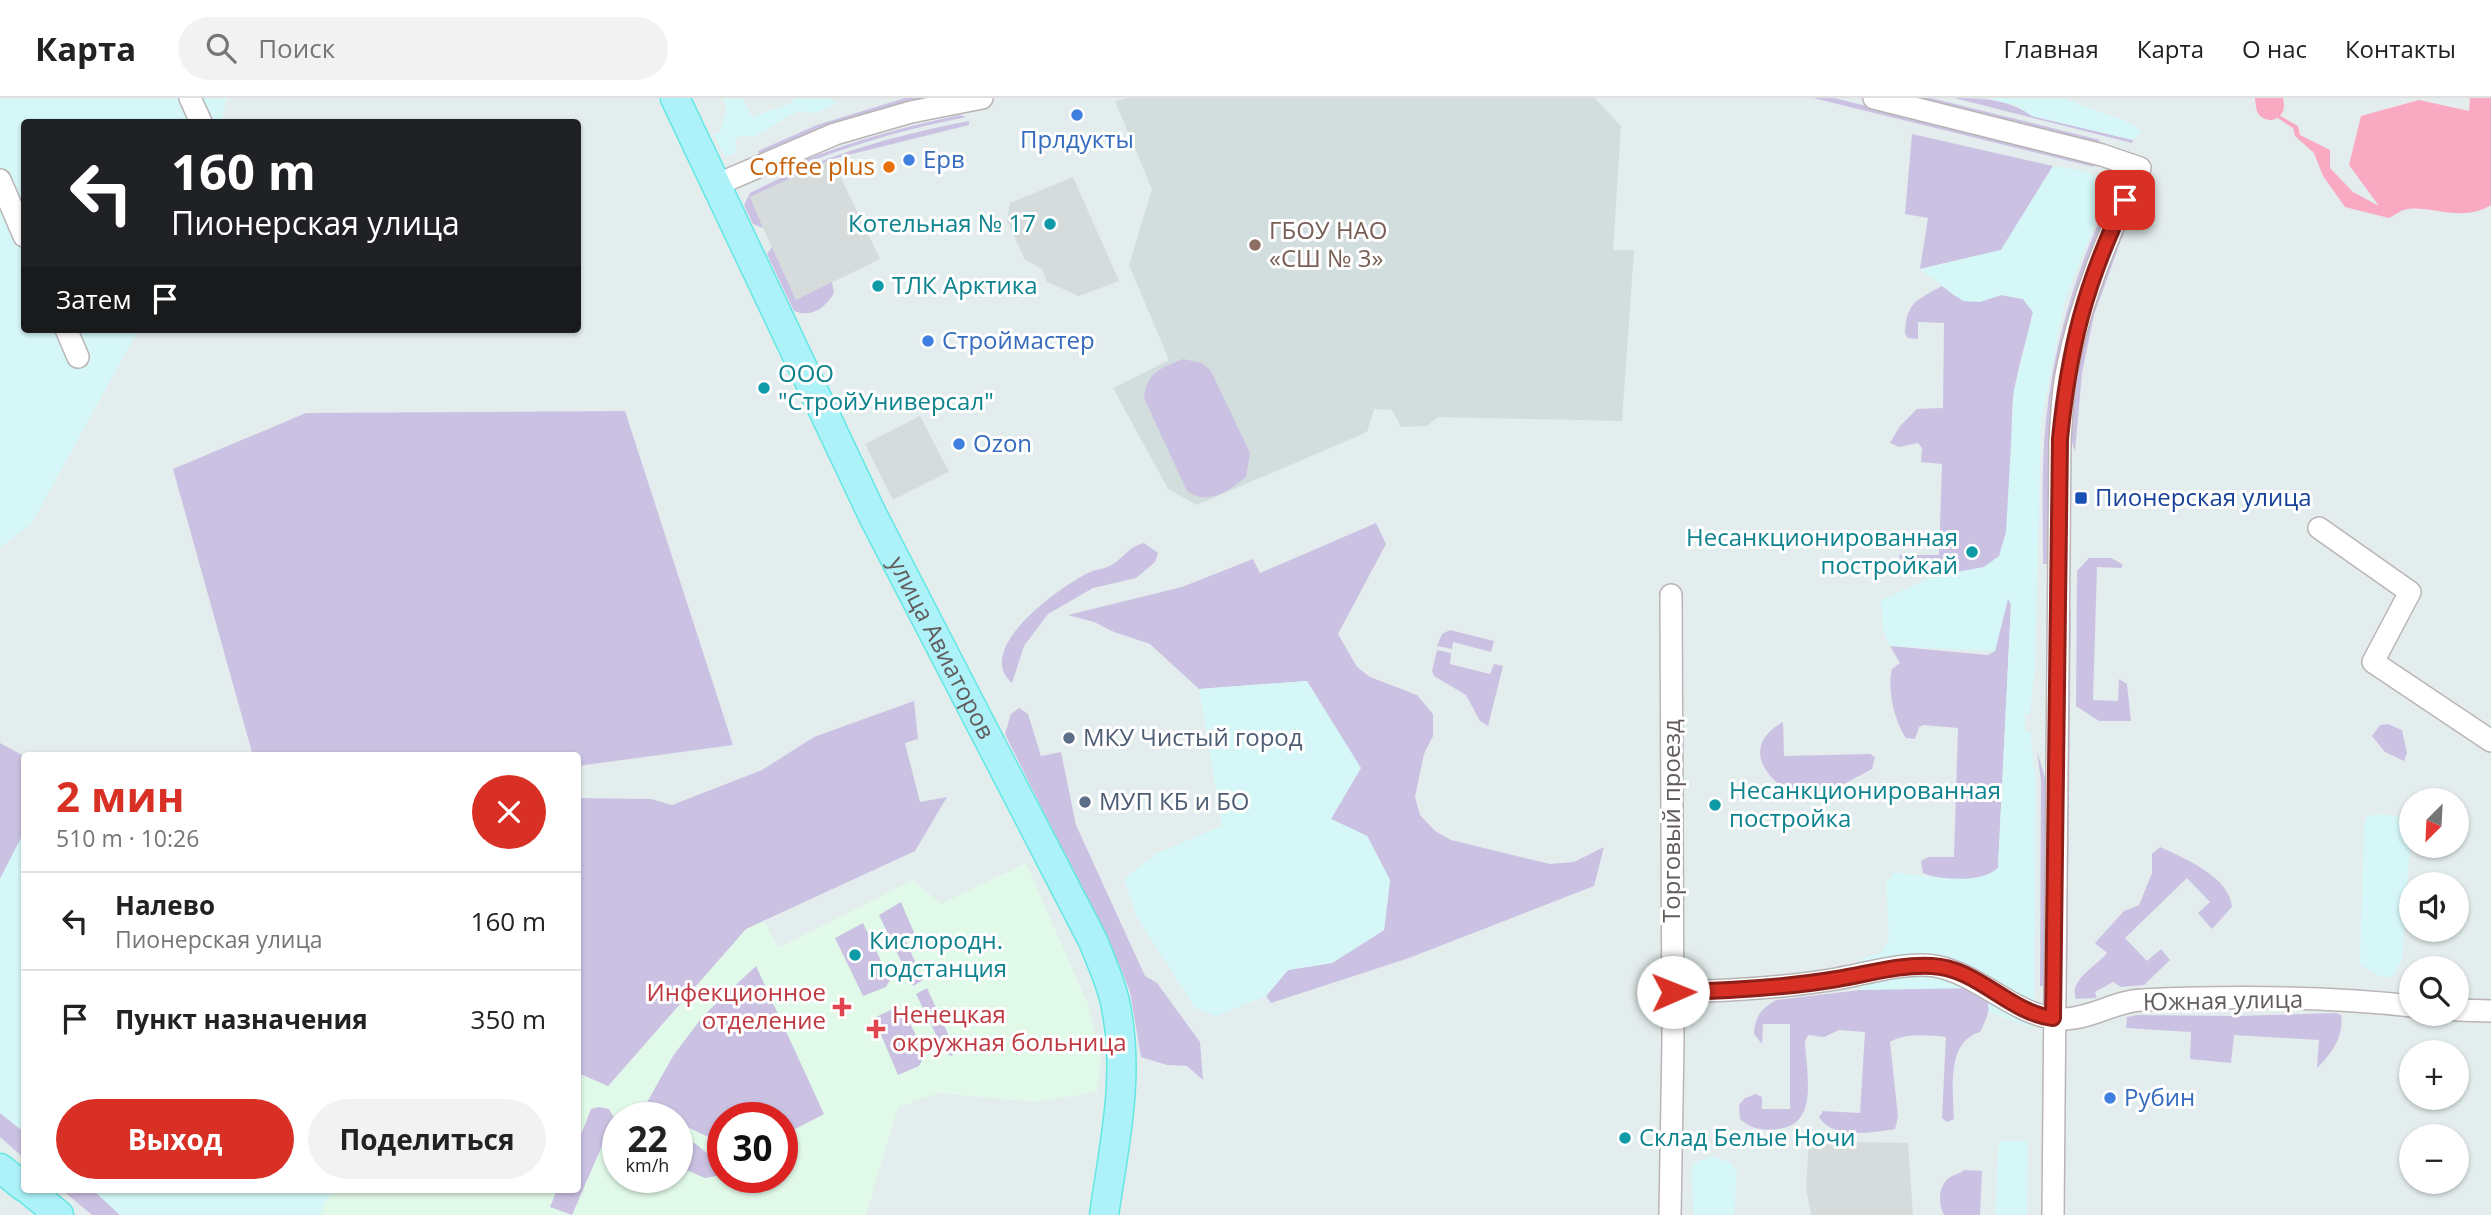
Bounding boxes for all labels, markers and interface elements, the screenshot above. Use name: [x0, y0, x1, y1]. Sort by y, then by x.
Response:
search box: [178, 17, 668, 80]
text: Карта: [35, 26, 136, 71]
icon: search: [202, 29, 240, 67]
text: Поиск: [258, 30, 335, 66]
text: Главная: [2004, 32, 2099, 65]
text: Карта: [2137, 32, 2204, 65]
text: О нас: [2242, 32, 2307, 65]
text: Контакты: [2345, 32, 2456, 65]
marker: Прлдукты: [1069, 107, 1085, 123]
place label: Прлдукты: [1020, 122, 1134, 155]
text: 160 m: [171, 138, 316, 204]
place label: Ерв: [923, 142, 965, 175]
icon: left: [56, 147, 147, 238]
place label: Coffee plus: [749, 149, 875, 182]
marker: Ерв: [901, 152, 917, 168]
marker: Coffee plus: [881, 159, 897, 175]
pin: [2095, 170, 2155, 230]
icon: arrive: [2106, 181, 2144, 219]
text: Пионерская улица: [171, 201, 460, 244]
place label: Котельная № 17: [848, 206, 1036, 239]
place label: ГБОУ НАО «СШ № 3»: [1269, 213, 1387, 274]
marker: Котельная № 17: [1042, 216, 1058, 232]
marker: ГБОУ НАО «СШ № 3»: [1247, 237, 1263, 253]
place label: ТЛК Арктика: [892, 268, 1038, 301]
marker: ТЛК Арктика: [870, 278, 886, 294]
icon: arrive: [146, 280, 184, 318]
text: Затем: [56, 281, 132, 317]
place label: Строймастер: [942, 323, 1095, 356]
marker: Строймастер: [920, 333, 936, 349]
place label: ООО "СтройУниверсал": [778, 356, 994, 417]
marker: ООО "СтройУниверсал": [756, 380, 772, 396]
place label: Ozon: [973, 426, 1032, 459]
marker: Ozon: [951, 436, 967, 452]
place label: Пионерская улица: [2095, 480, 2312, 513]
marker: Пионерская улица: [2073, 490, 2089, 506]
place label: Несанкционированная постройкай: [1686, 520, 1958, 581]
marker: Несанкционированная постройкай: [1964, 544, 1980, 560]
street label: улица Авиаторов: [882, 550, 1004, 744]
street label: Торговый проезд: [1654, 719, 1687, 923]
place label: МКУ Чистый город: [1083, 720, 1303, 753]
marker: МКУ Чистый город: [1061, 730, 1077, 746]
text: 2 мин: [56, 767, 184, 824]
place label: Несанкционированная постройка: [1729, 773, 2001, 834]
button: close: [472, 775, 546, 849]
place label: МУП КБ и БО: [1099, 784, 1250, 817]
north arrow: [2399, 788, 2469, 858]
map controls: [2399, 788, 2469, 1194]
marker: МУП КБ и БО: [1077, 794, 1093, 810]
marker: Несанкционированная постройка: [1707, 797, 1723, 813]
text: 510 m · 10:26: [56, 822, 199, 854]
button: sound: [2399, 872, 2469, 942]
text: Налево: [115, 887, 215, 923]
icon: left: [56, 902, 94, 940]
text: 160 m: [471, 903, 546, 939]
text: Пионерская улица: [115, 923, 323, 955]
place label: Кислородн. подстанция: [869, 923, 1007, 984]
marker: Кислородн. подстанция: [847, 947, 863, 963]
position arrow: [1636, 955, 1710, 1029]
button: search: [2399, 956, 2469, 1026]
place label: Инфекционное отделение: [647, 975, 826, 1036]
street label: Южная улица: [2143, 982, 2303, 1017]
marker: Инфекционное отделение: [832, 997, 852, 1017]
place label: Ненецкая окружная больница: [892, 997, 1127, 1058]
icon: arrive: [56, 1000, 94, 1038]
text: Пункт назначения: [115, 1001, 368, 1037]
text: 350 m: [471, 1001, 546, 1037]
marker: Ненецкая окружная больница: [866, 1019, 886, 1039]
button: +: [2399, 1040, 2469, 1110]
place label: Рубин: [2124, 1080, 2195, 1113]
marker: Рубин: [2102, 1090, 2118, 1106]
button: Выход: [56, 1099, 294, 1179]
button: Поделиться: [308, 1099, 546, 1179]
speed limit sign: 30: [707, 1102, 798, 1193]
text: 22: [627, 1115, 668, 1162]
place label: Склад Белые Ночи: [1639, 1120, 1856, 1153]
button: −: [2399, 1124, 2469, 1194]
marker: Склад Белые Ночи: [1617, 1130, 1633, 1146]
text: km/h: [626, 1153, 669, 1177]

